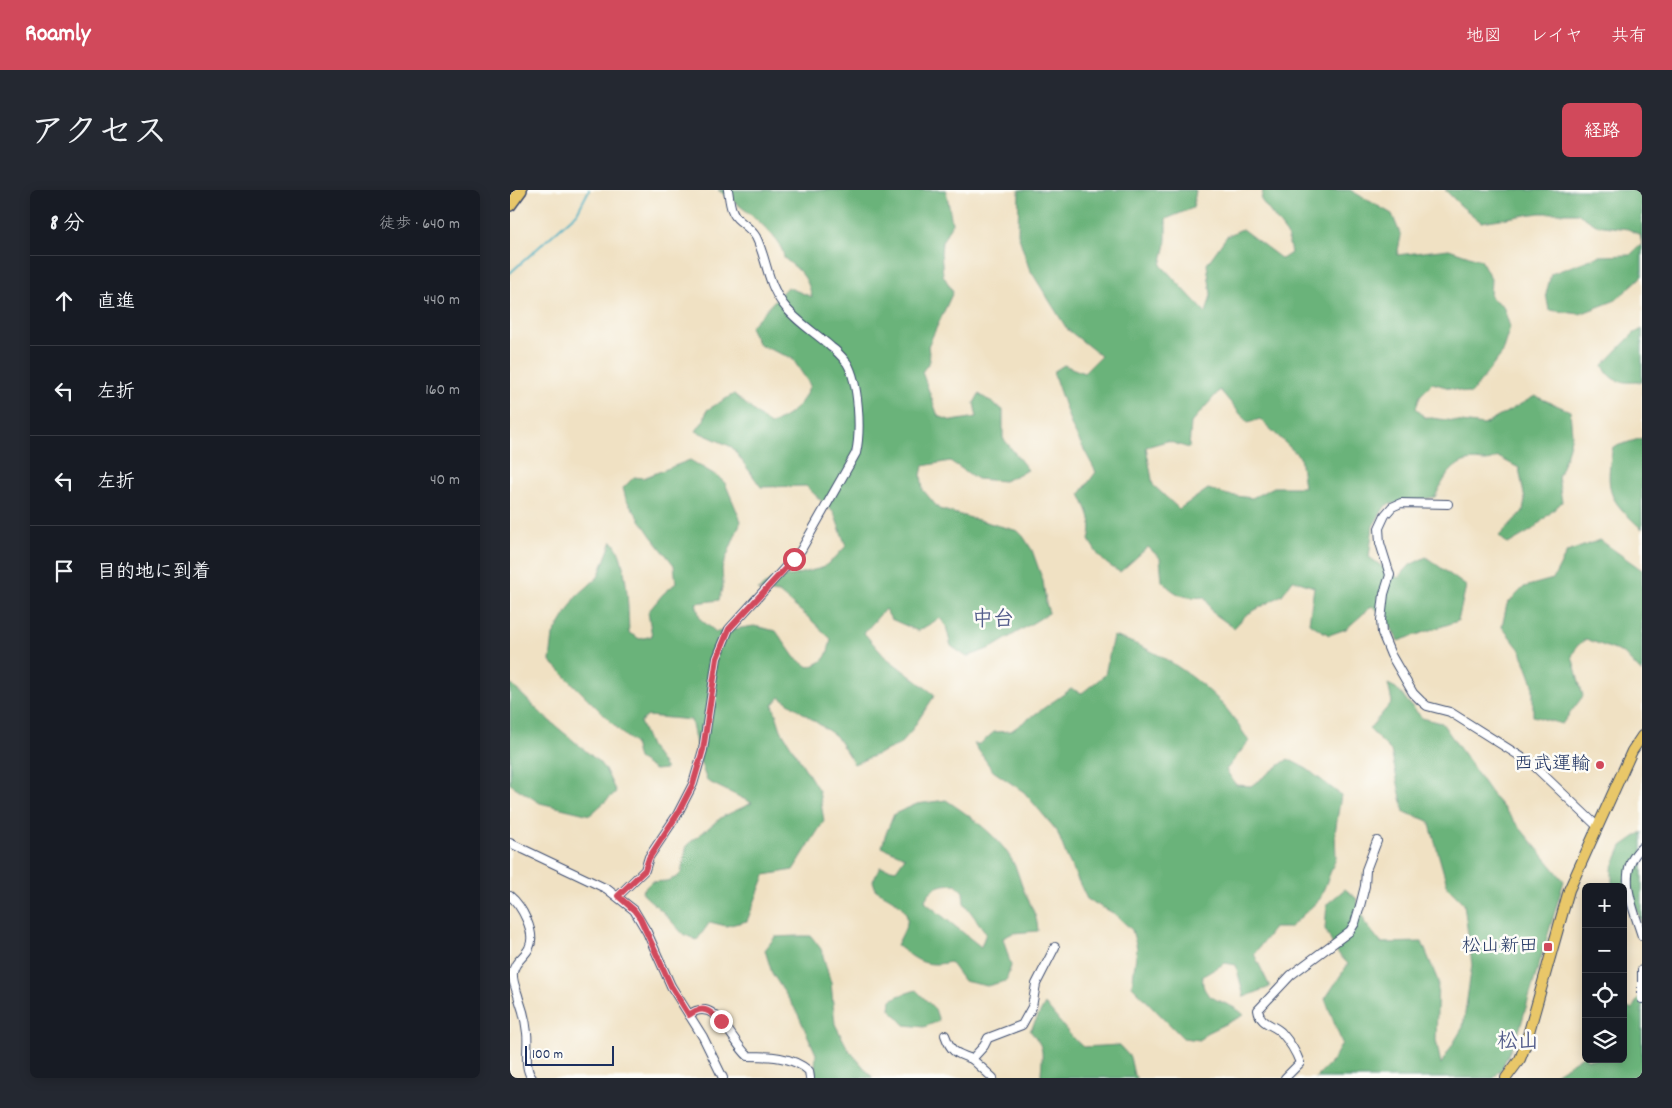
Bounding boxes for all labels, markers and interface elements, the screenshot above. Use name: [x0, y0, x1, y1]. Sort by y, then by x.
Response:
text: Roamly: [25, 18, 91, 52]
text: 地図: [1466, 25, 1502, 50]
text: レイヤ: [1530, 25, 1583, 50]
text: 共有: [1611, 25, 1647, 50]
button: 経路: [1562, 103, 1642, 157]
text: アクセス: [30, 110, 168, 160]
text: 8 分: [50, 210, 84, 240]
text: 徒歩 · 640 m: [379, 213, 460, 236]
icon: ahead: [50, 287, 78, 315]
text: 440 m: [423, 289, 460, 312]
text: 直進: [97, 290, 135, 317]
icon: left: [50, 377, 78, 405]
text: 160 m: [425, 379, 460, 402]
text: 左折: [97, 380, 135, 407]
icon: left: [50, 467, 78, 495]
text: 40 m: [430, 469, 460, 492]
text: 左折: [97, 470, 135, 497]
route start: [783, 548, 806, 571]
icon: arrive: [50, 557, 78, 585]
text: 目的地に到着: [97, 560, 211, 587]
district label: 中台: [972, 606, 1014, 636]
place label: 西武運輸: [1514, 752, 1590, 779]
marker: 西武運輸: [1594, 759, 1606, 771]
map controls: [1582, 883, 1627, 1063]
button: +: [1582, 883, 1627, 928]
button: −: [1582, 928, 1627, 973]
place label: 松山新田: [1462, 934, 1538, 961]
marker: 松山新田: [1542, 941, 1554, 953]
button: locate: [1582, 973, 1627, 1018]
route end: [710, 1010, 733, 1033]
button: layers: [1582, 1018, 1627, 1063]
district label: 松山: [1497, 1028, 1539, 1058]
scale bar: [525, 1043, 614, 1066]
text: 100 m: [532, 1045, 563, 1065]

